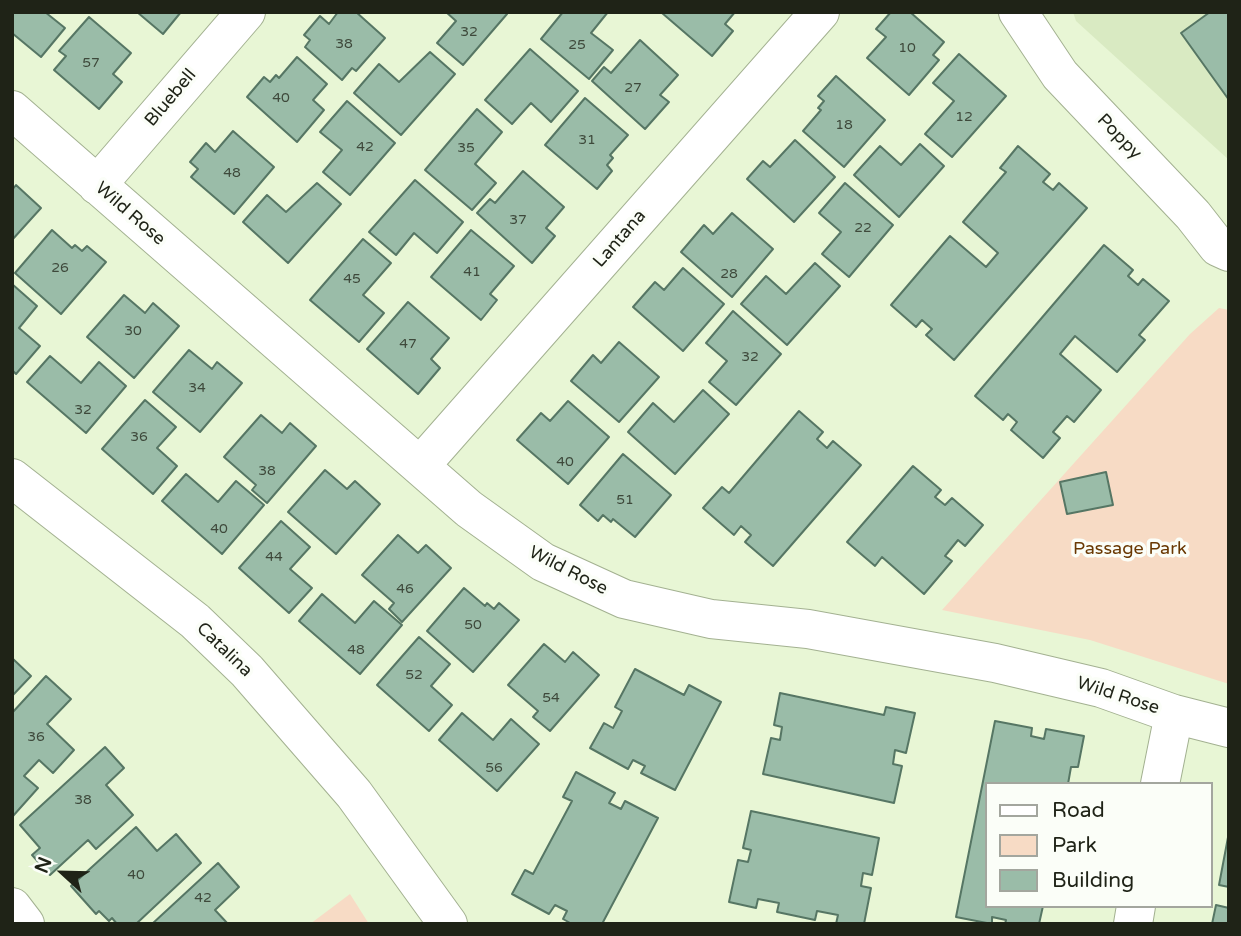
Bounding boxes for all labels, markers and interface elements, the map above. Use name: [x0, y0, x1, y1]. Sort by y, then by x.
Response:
house number: 32: [460, 24, 478, 40]
house number: 38: [335, 36, 353, 52]
house number: 25: [568, 37, 586, 53]
house number: 10: [898, 40, 916, 56]
house number: 57: [82, 55, 100, 71]
street label: Bluebell: [141, 65, 201, 131]
house number: 27: [624, 80, 642, 96]
house number: 40: [272, 90, 290, 106]
house number: 12: [955, 109, 973, 125]
street label: Poppy: [1092, 110, 1146, 164]
house number: 18: [835, 117, 853, 133]
house number: 31: [578, 132, 596, 148]
house number: 42: [356, 139, 374, 155]
house number: 35: [457, 140, 475, 156]
house number: 48: [223, 165, 241, 181]
street label: Wild Rose: [91, 178, 169, 250]
street label: Lantana: [589, 206, 651, 272]
house number: 37: [509, 212, 527, 228]
house number: 22: [854, 220, 872, 236]
house number: 26: [51, 260, 69, 276]
house number: 41: [463, 264, 481, 280]
house number: 28: [720, 266, 738, 282]
house number: 45: [343, 271, 361, 287]
house number: 30: [124, 323, 142, 339]
house number: 47: [399, 336, 417, 352]
house number: 32: [741, 349, 759, 365]
house number: 34: [188, 380, 206, 396]
house number: 32: [74, 402, 92, 418]
house number: 36: [130, 429, 148, 445]
house number: 40: [556, 454, 574, 470]
house number: 38: [258, 463, 276, 479]
house number: 51: [616, 492, 634, 508]
house number: 40: [210, 521, 228, 537]
park label: Passage Park: [1073, 538, 1187, 560]
street label: Wild Rose: [525, 542, 611, 600]
house number: 44: [265, 549, 283, 565]
house number: 46: [396, 581, 414, 597]
house number: 50: [464, 617, 482, 633]
street label: Catalina: [192, 618, 256, 682]
house number: 48: [347, 642, 365, 658]
house number: 52: [405, 667, 423, 683]
street label: Wild Rose: [1074, 673, 1162, 719]
house number: 54: [542, 690, 560, 706]
house number: 36: [27, 729, 45, 745]
house number: 56: [485, 760, 503, 776]
legend: [986, 782, 1213, 908]
house number: 38: [74, 792, 92, 808]
text: Road: [1052, 798, 1105, 823]
text: Park: [1052, 833, 1097, 858]
north arrow: [28, 838, 98, 908]
text: N: [30, 854, 57, 876]
house number: 40: [127, 867, 145, 883]
text: Building: [1052, 868, 1134, 893]
house number: 42: [194, 890, 212, 906]

